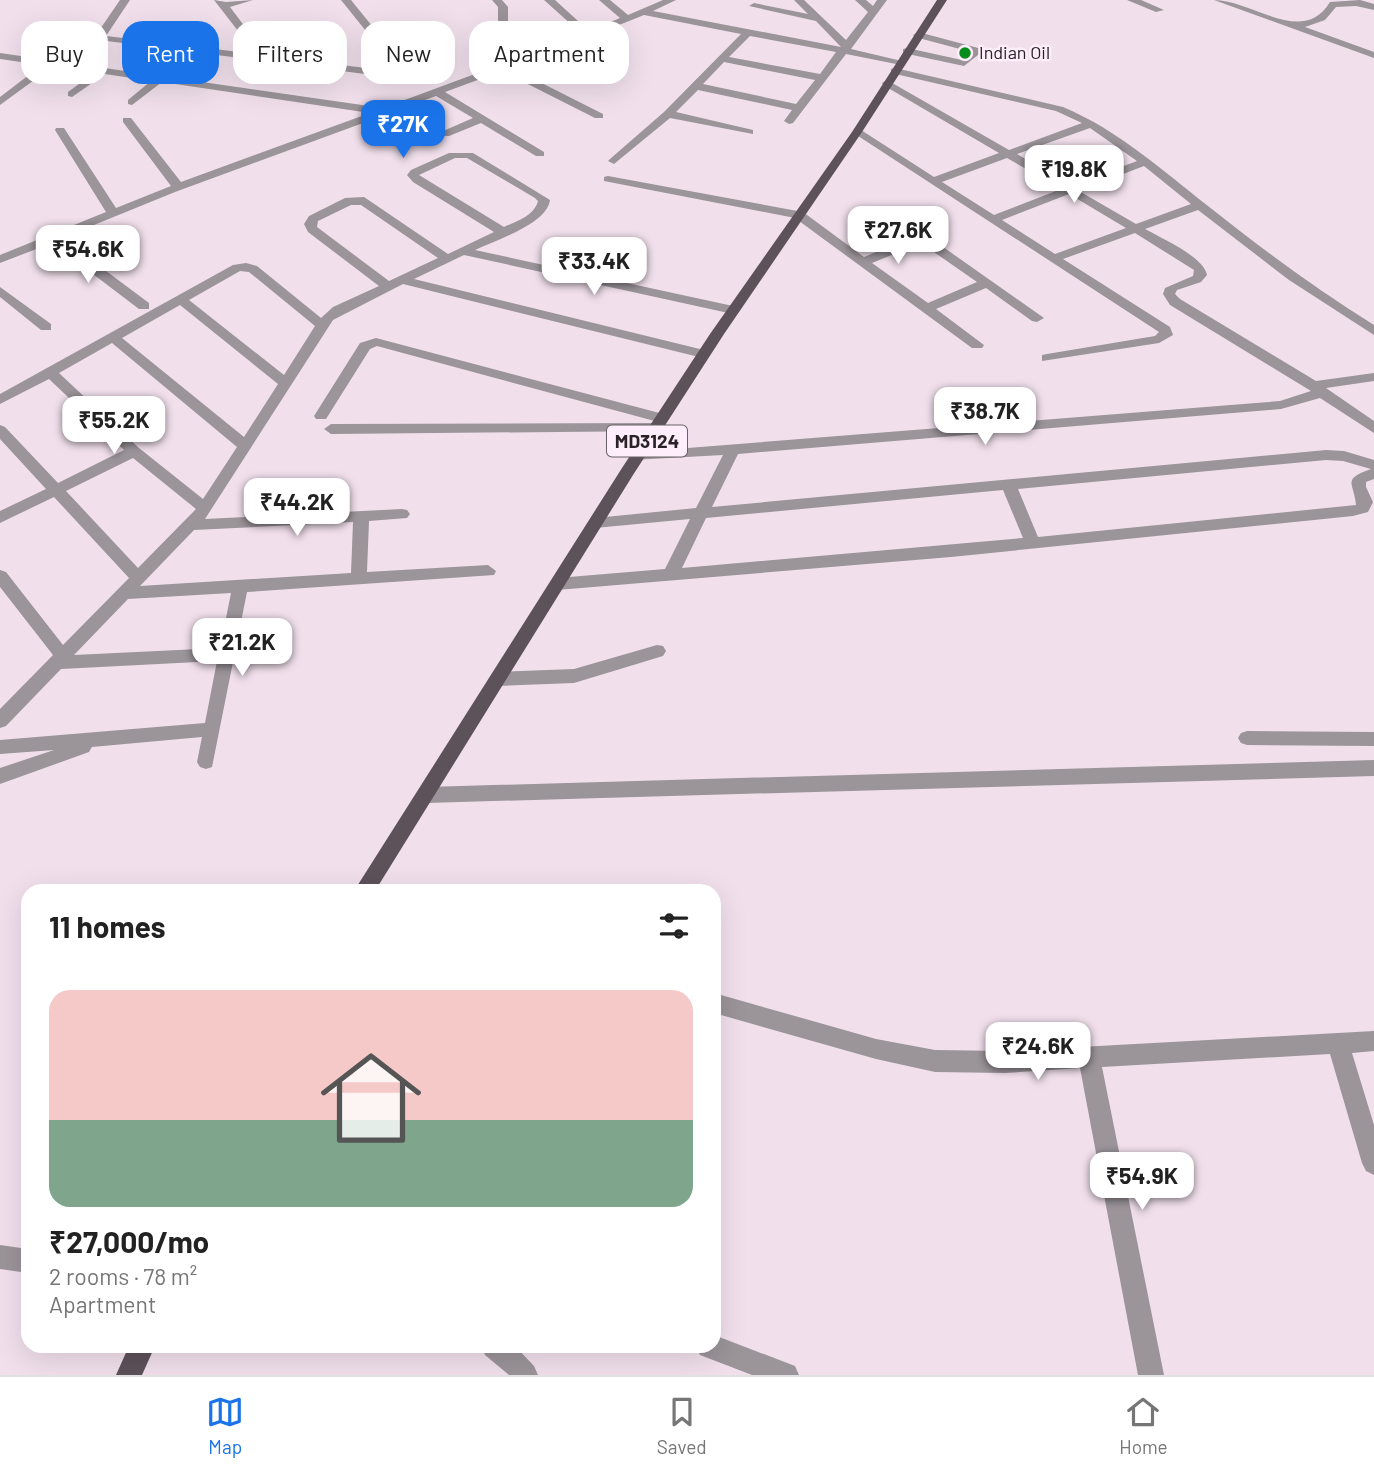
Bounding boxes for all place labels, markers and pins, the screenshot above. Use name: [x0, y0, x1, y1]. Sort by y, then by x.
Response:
place label: Indian Oil: [979, 41, 1050, 63]
marker: Indian Oil: [957, 45, 973, 61]
pin: ₹27K: [362, 100, 444, 160]
pin: ₹19.8K: [1017, 146, 1131, 205]
pin: ₹27.6K: [841, 206, 955, 266]
pin: ₹54.6K: [31, 226, 145, 285]
pin: ₹33.4K: [537, 238, 651, 297]
pin: ₹38.7K: [928, 388, 1042, 447]
pin: ₹55.2K: [57, 396, 171, 456]
pin: ₹44.2K: [240, 478, 354, 538]
pin: ₹21.2K: [185, 618, 299, 678]
pin: ₹24.6K: [981, 1023, 1095, 1082]
pin: ₹54.9K: [1085, 1152, 1199, 1212]

